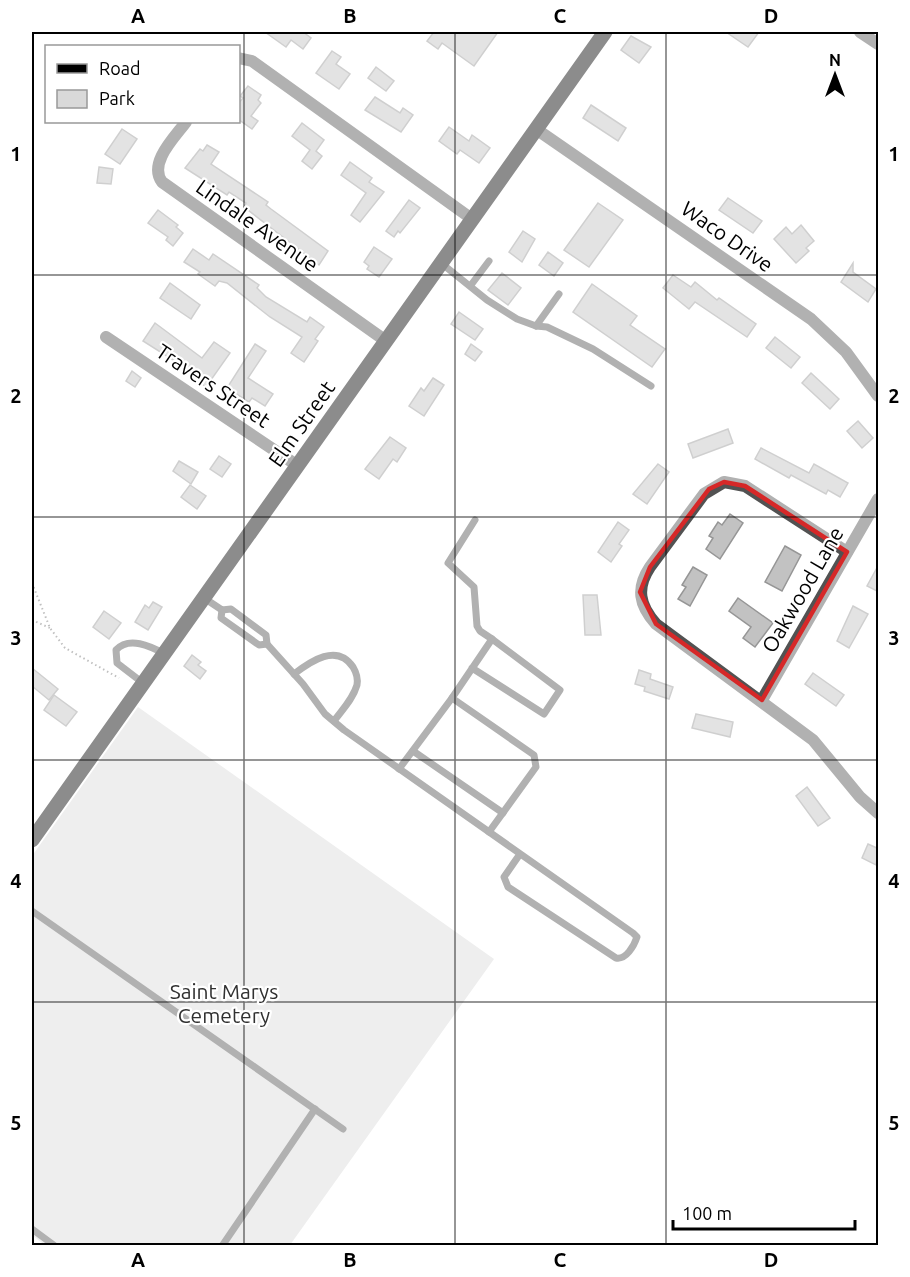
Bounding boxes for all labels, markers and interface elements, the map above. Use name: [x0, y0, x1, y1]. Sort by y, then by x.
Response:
text: A: [131, 4, 145, 27]
text: B: [343, 4, 357, 27]
text: C: [554, 4, 567, 27]
text: D: [764, 4, 778, 27]
legend: [45, 45, 240, 123]
north arrow: [805, 45, 865, 105]
text: N: [829, 51, 841, 69]
text: Road: [99, 58, 141, 78]
text: Park: [99, 88, 135, 108]
text: 1: [10, 142, 22, 165]
text: 1: [888, 142, 900, 165]
street label: Lindale Avenue: [192, 174, 323, 276]
street label: Waco Drive: [677, 196, 778, 276]
street label: Travers Street: [152, 338, 275, 432]
street label: Elm Street: [263, 376, 339, 471]
text: 2: [10, 384, 22, 407]
text: 2: [888, 384, 900, 407]
street label: Oakwood Lane: [757, 523, 848, 656]
text: 3: [10, 626, 22, 649]
text: 3: [888, 626, 900, 649]
text: 4: [10, 869, 22, 892]
text: 4: [888, 869, 900, 892]
park label: Saint Marys Cemetery: [170, 979, 278, 1027]
text: 5: [10, 1111, 22, 1134]
text: 5: [888, 1111, 900, 1134]
scale bar: [673, 1193, 854, 1231]
text: 100 m: [682, 1203, 732, 1223]
text: A: [131, 1248, 145, 1271]
text: B: [343, 1248, 357, 1271]
text: C: [554, 1248, 567, 1271]
text: D: [764, 1248, 778, 1271]

